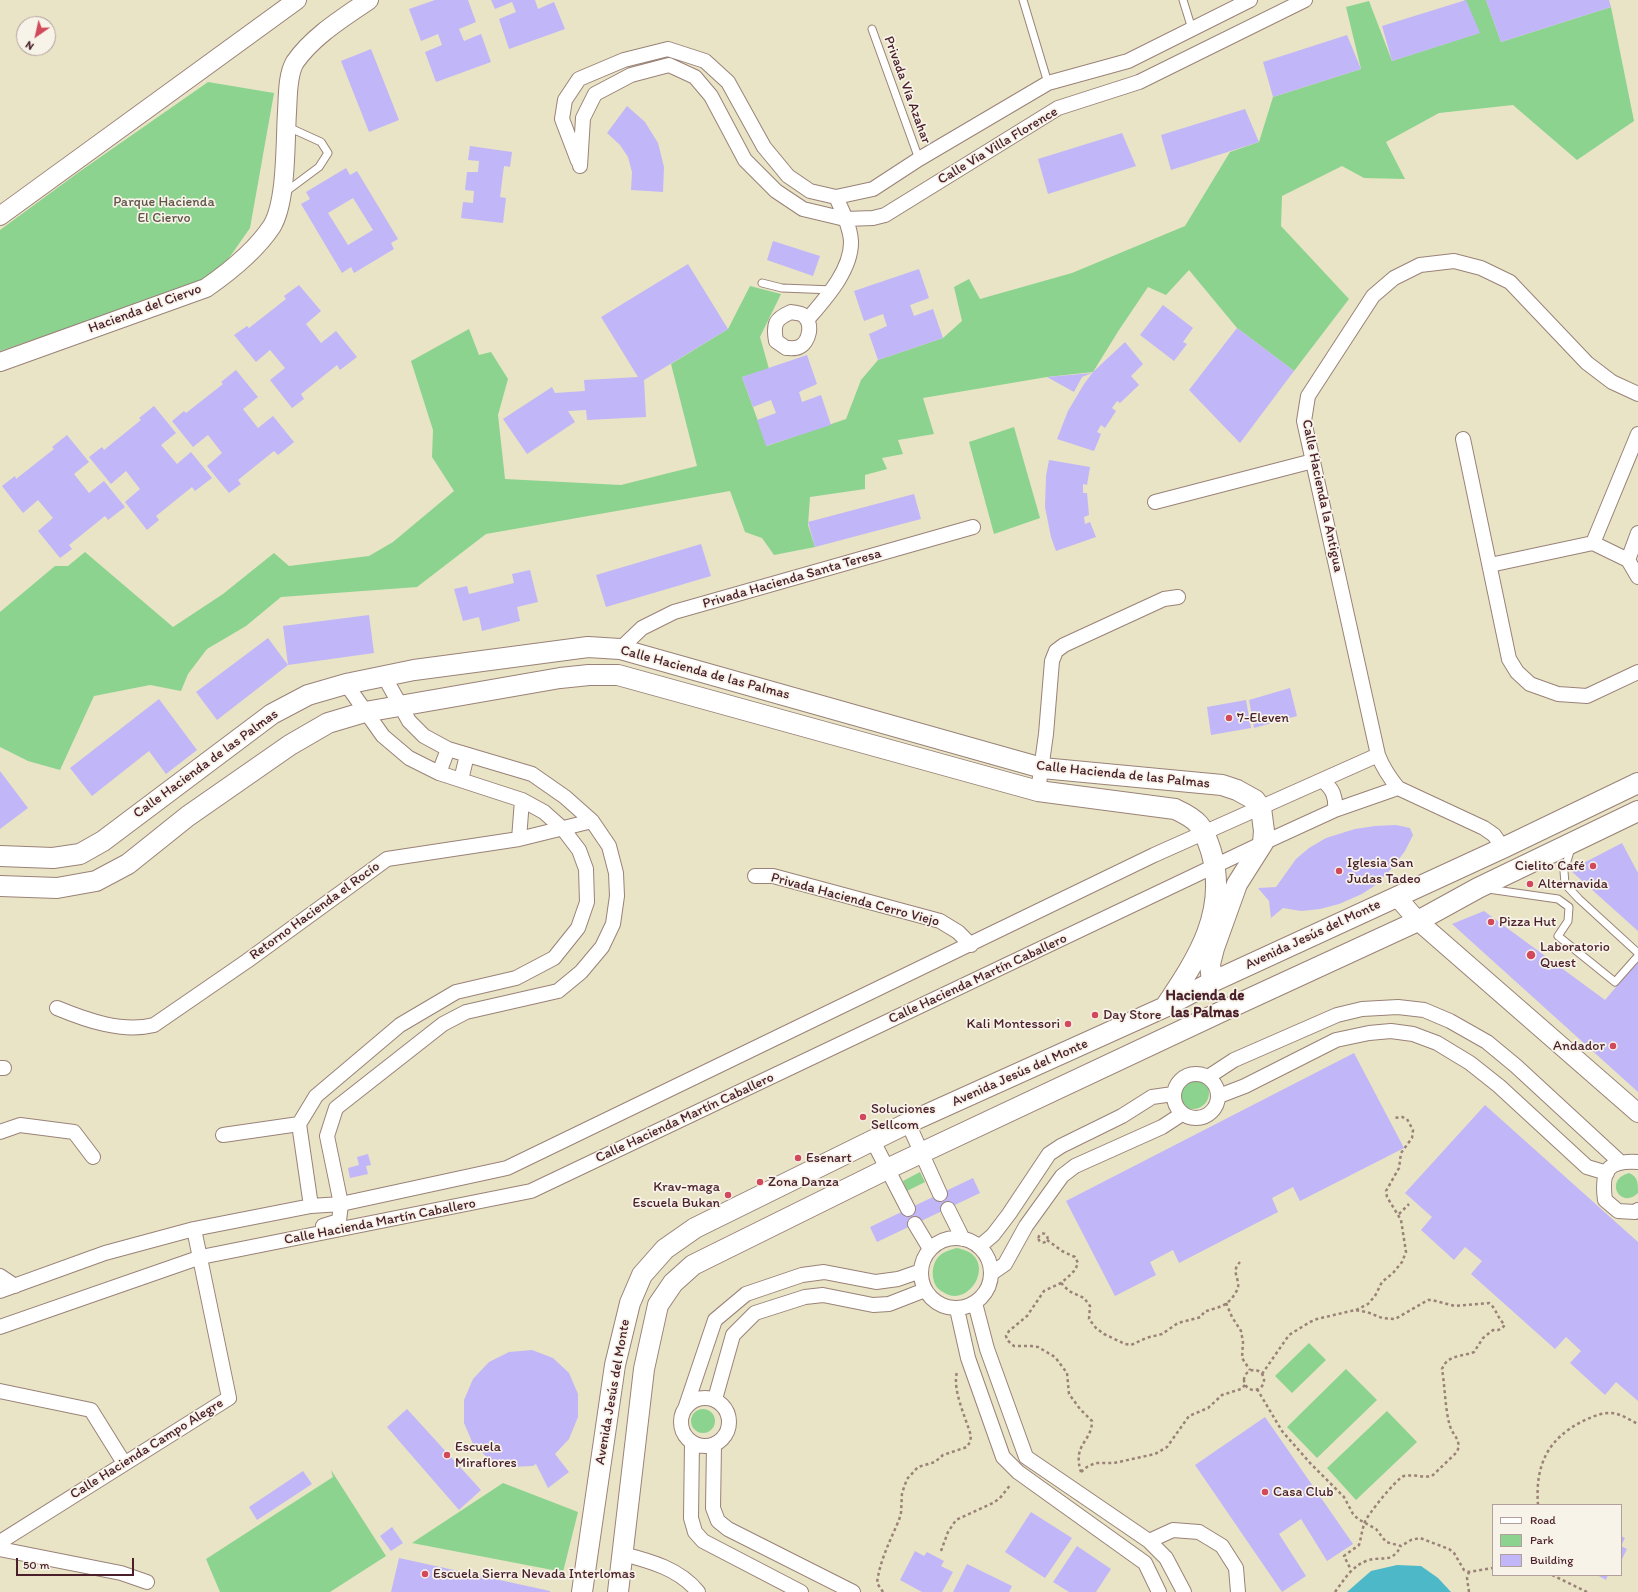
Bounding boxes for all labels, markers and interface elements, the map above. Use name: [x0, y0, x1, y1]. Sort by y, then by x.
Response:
north arrow: [16, 16, 56, 56]
street label: Privada Vía Azahar: [880, 34, 934, 146]
text: N: [23, 38, 36, 53]
street label: Calle Via Villa Florence: [935, 103, 1061, 189]
park label: Parque Hacienda El Ciervo: [113, 194, 215, 226]
street label: Hacienda del Ciervo: [86, 281, 204, 337]
street label: Calle Hacienda la Antigua: [1298, 418, 1346, 574]
street label: Privada Hacienda Santa Teresa: [701, 545, 883, 613]
street label: Calle Hacienda de las Palmas: [618, 642, 792, 704]
street label: Calle Hacienda de las Palmas: [130, 706, 282, 822]
place label: 7-Eleven: [1237, 710, 1289, 726]
marker: 7-Eleven: [1224, 713, 1234, 723]
street label: Calle Hacienda de las Palmas: [1035, 758, 1211, 792]
place label: Iglesia San Judas Tadeo: [1347, 855, 1421, 888]
street label: Retorno Hacienda el Rocío: [247, 858, 383, 964]
place label: Cielito Café: [1515, 858, 1585, 874]
marker: Cielito Café: [1588, 861, 1598, 871]
marker: Iglesia San Judas Tadeo: [1334, 866, 1344, 876]
street label: Privada Hacienda Cerro Viejo: [769, 869, 941, 931]
place label: Alternavida: [1538, 876, 1608, 892]
marker: Alternavida: [1525, 879, 1535, 889]
street label: Avenida Jesús del Monte: [1243, 896, 1383, 974]
place label: Pizza Hut: [1499, 914, 1556, 930]
marker: Pizza Hut: [1486, 917, 1496, 927]
street label: Calle Hacienda Martín Caballero: [886, 930, 1070, 1028]
place label: Laboratorio Quest: [1540, 939, 1610, 972]
marker: Laboratorio Quest: [1525, 949, 1537, 961]
district label: Hacienda de las Palmas: [1165, 987, 1245, 1022]
place label: Day Store: [1103, 1007, 1161, 1023]
marker: Day Store: [1090, 1010, 1100, 1020]
place label: Kali Montessori: [967, 1016, 1060, 1032]
marker: Kali Montessori: [1063, 1019, 1073, 1029]
street label: Avenida Jesús del Monte: [949, 1035, 1091, 1111]
place label: Andador: [1553, 1038, 1605, 1054]
marker: Andador: [1608, 1041, 1618, 1051]
street label: Calle Hacienda Martín Caballero: [593, 1069, 777, 1167]
place label: Soluciones Sellcom: [871, 1101, 936, 1134]
marker: Soluciones Sellcom: [858, 1112, 868, 1122]
place label: Esenart: [806, 1150, 852, 1166]
marker: Esenart: [793, 1153, 803, 1163]
place label: Zona Danza: [768, 1174, 839, 1190]
marker: Zona Danza: [755, 1177, 765, 1187]
place label: Krav-maga Escuela Bukan: [633, 1179, 720, 1212]
marker: Krav-maga Escuela Bukan: [723, 1190, 733, 1200]
street label: Calle Hacienda Martín Caballero: [283, 1195, 477, 1249]
street label: Avenida Jesús del Monte: [592, 1318, 634, 1466]
street label: Calle Hacienda Campo Alegre: [67, 1395, 227, 1503]
place label: Escuela Miraflores: [455, 1439, 517, 1472]
marker: Escuela Miraflores: [442, 1450, 452, 1460]
place label: Casa Club: [1273, 1484, 1334, 1500]
marker: Casa Club: [1260, 1487, 1270, 1497]
legend: [1492, 1504, 1622, 1576]
text: Road: [1530, 1513, 1556, 1527]
text: Park: [1530, 1533, 1554, 1547]
scale bar: [18, 1550, 136, 1576]
text: Building: [1530, 1553, 1573, 1567]
text: 50 m: [23, 1558, 49, 1572]
place label: Escuela Sierra Nevada Interlomas: [433, 1566, 635, 1582]
marker: Escuela Sierra Nevada Interlomas: [420, 1569, 430, 1579]

